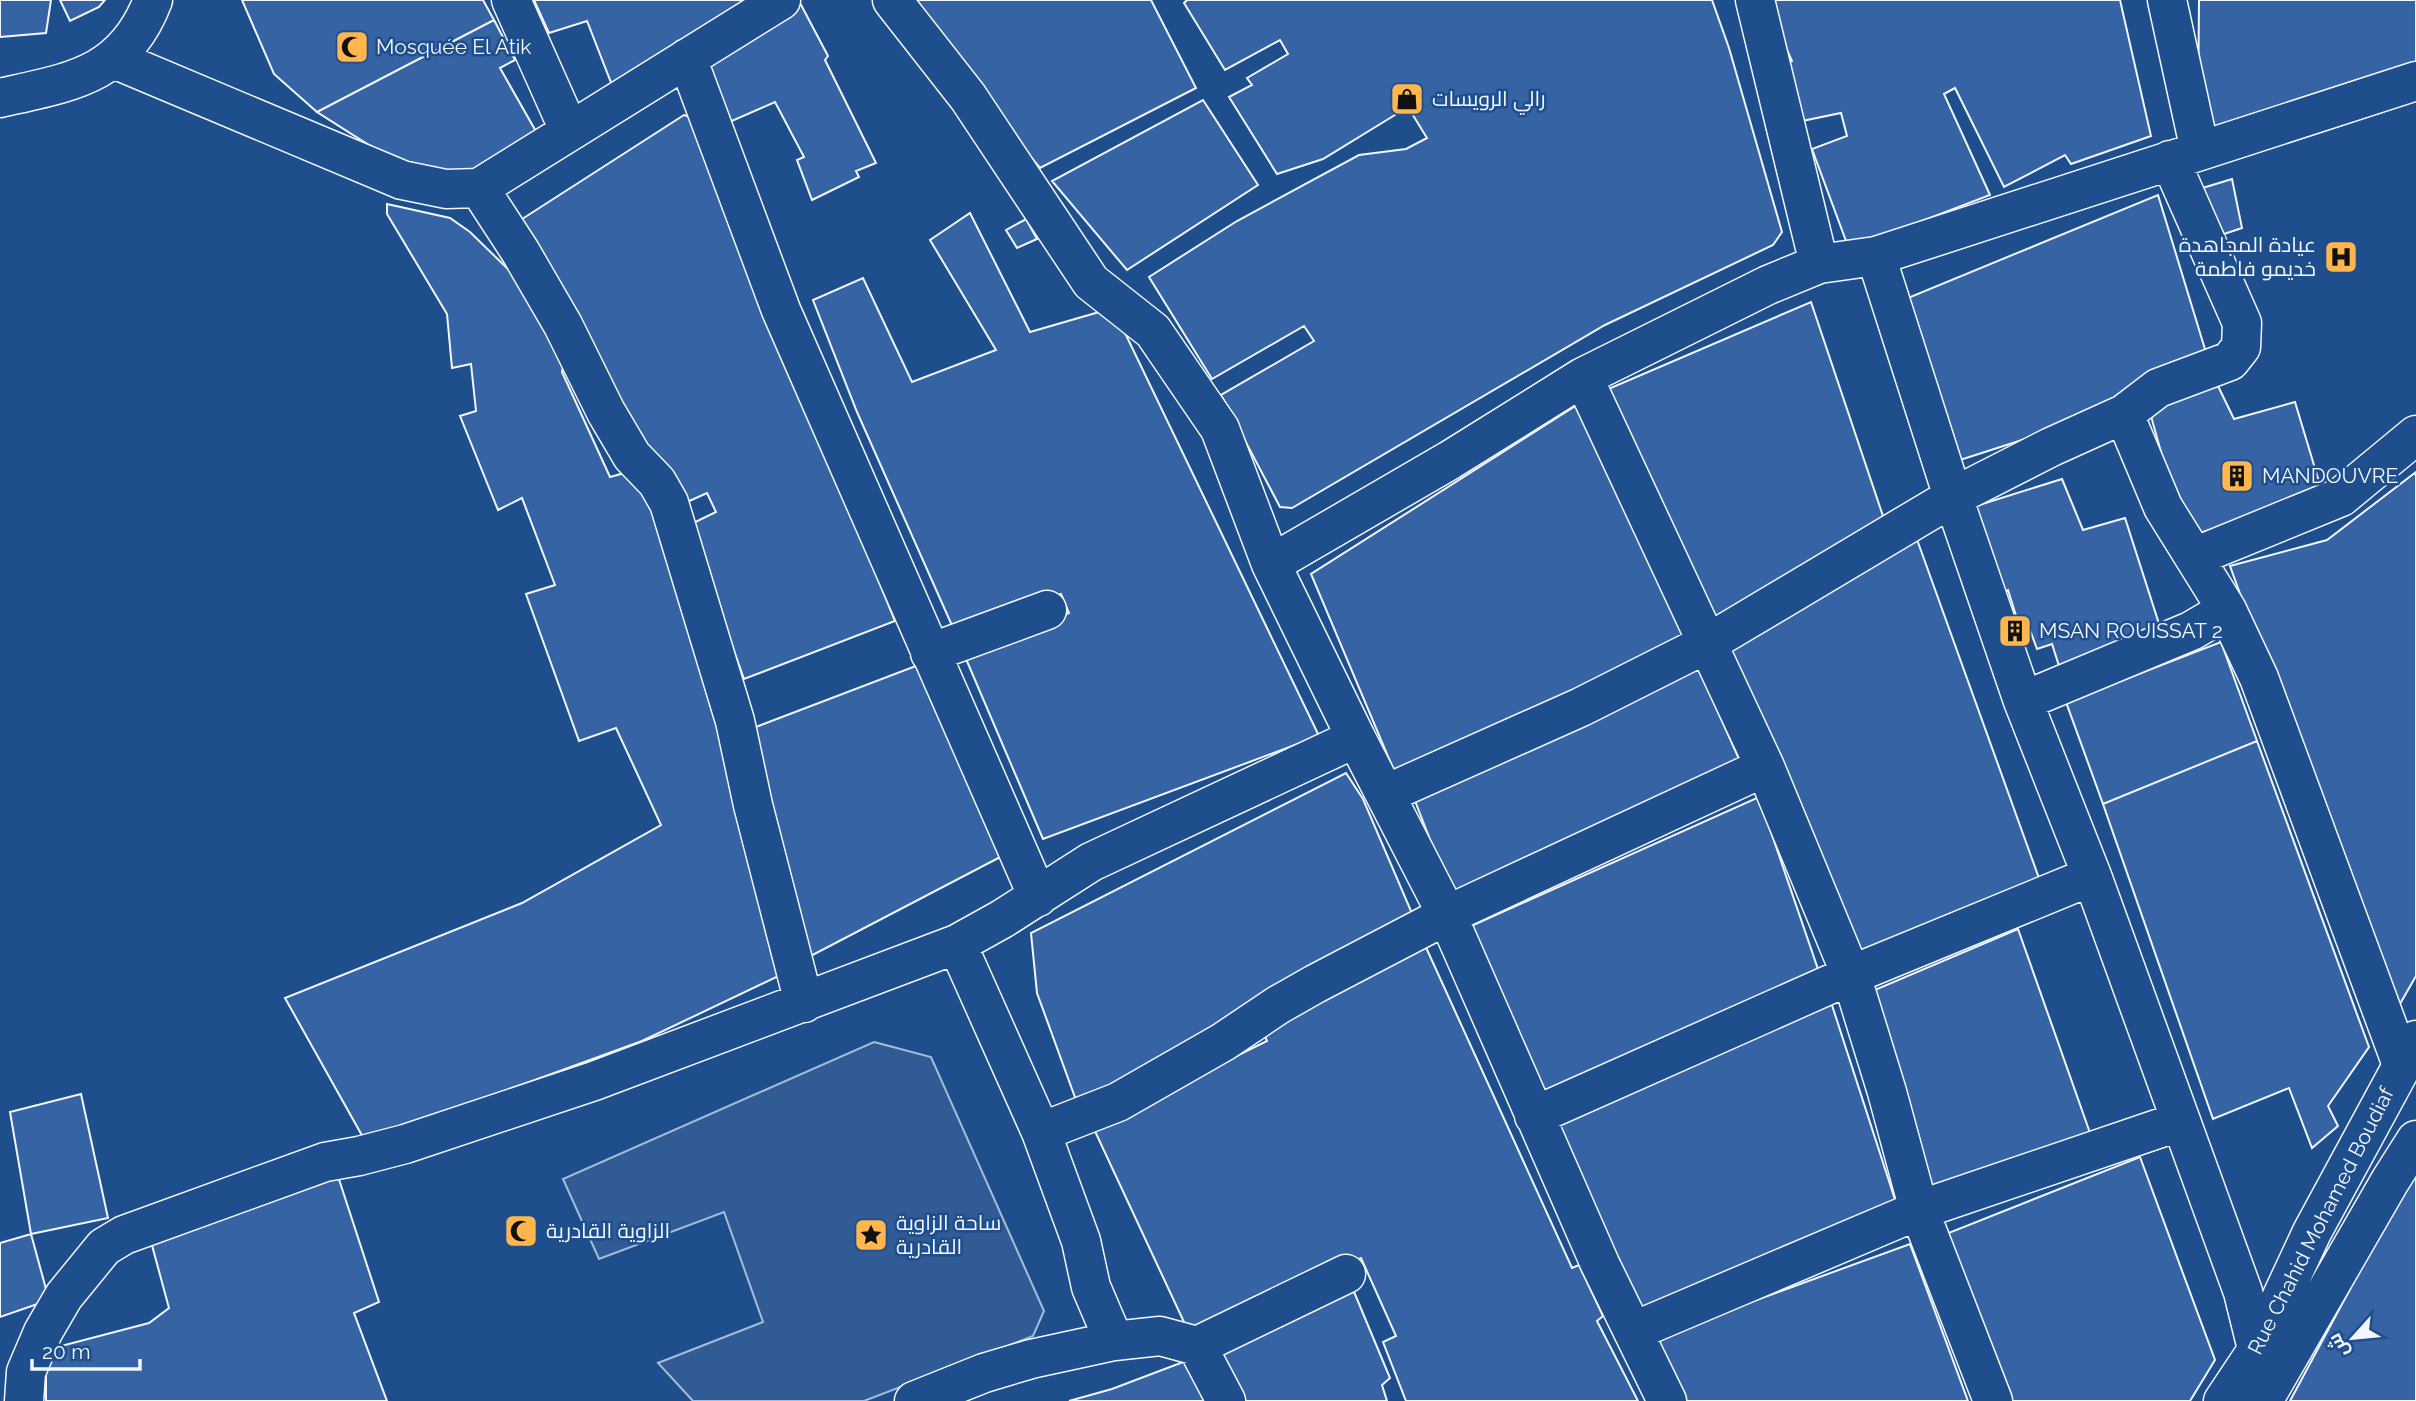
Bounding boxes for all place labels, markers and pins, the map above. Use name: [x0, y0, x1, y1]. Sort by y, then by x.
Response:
mosque icon: Mosquée El Atik: [333, 28, 371, 66]
place label: Mosquée El Atik: [376, 34, 531, 59]
shop icon: رالي الرويسات: [1388, 80, 1426, 118]
place label: رالي الرويسات: [1432, 86, 1546, 115]
place label: عيادة المجاهدة خديمو فاطمة: [2179, 232, 2316, 281]
hospital icon: عيادة المجاهدة خديمو فاطمة: [2322, 238, 2360, 276]
building icon: MANDOUVRE: [2218, 457, 2256, 495]
place label: MANDOUVRE: [2262, 463, 2398, 488]
building icon: MSAN ROUISSAT 2: [1996, 612, 2034, 650]
place label: MSAN ROUISSAT 2: [2039, 618, 2223, 643]
place label: ساحة الزاوية القادرية: [896, 1210, 1001, 1259]
mosque icon: الزاوية القادرية: [502, 1212, 540, 1250]
place icon: ساحة الزاوية القادرية: [852, 1216, 890, 1254]
place label: الزاوية القادرية: [546, 1218, 670, 1243]

